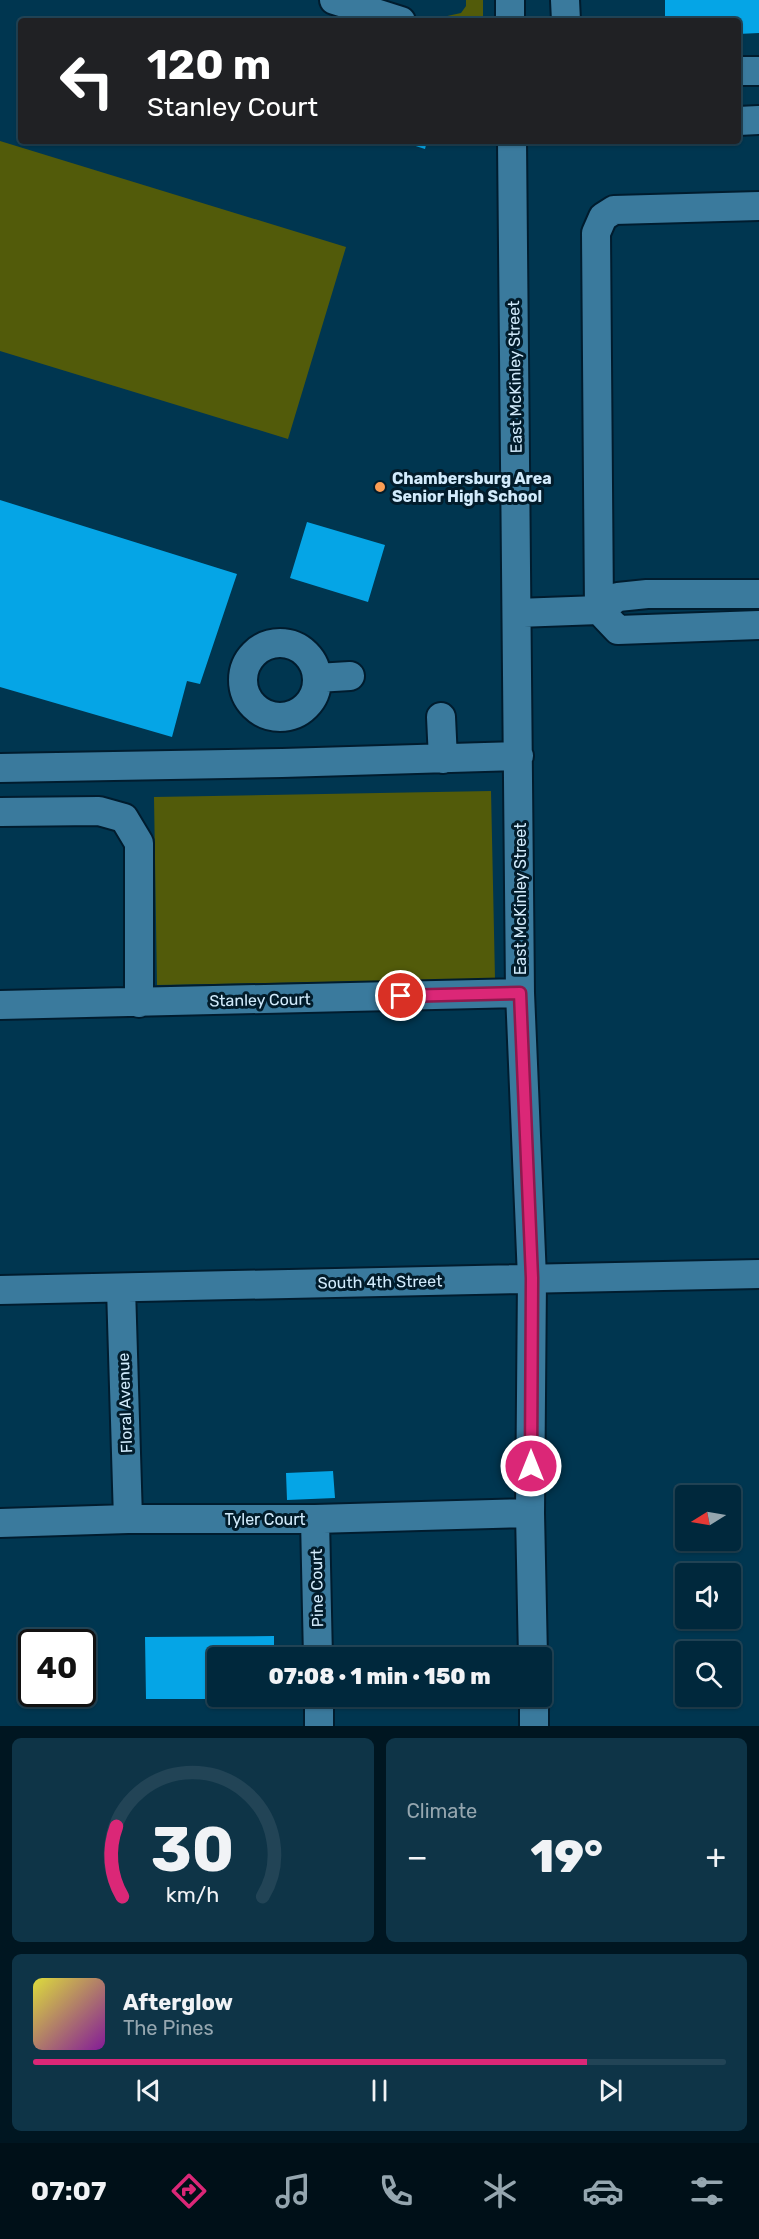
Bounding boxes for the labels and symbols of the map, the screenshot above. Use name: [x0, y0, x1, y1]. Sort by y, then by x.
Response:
street label: East McKinley Street: [504, 300, 526, 454]
place label: Chambersburg Area Senior High School: [392, 469, 552, 506]
marker: Chambersburg Area Senior High School: [373, 480, 387, 494]
street label: East McKinley Street: [511, 823, 530, 975]
pin: [375, 970, 426, 1021]
street label: Stanley Court: [209, 990, 311, 1010]
street label: South 4th Street: [317, 1271, 443, 1293]
street label: Floral Avenue: [114, 1352, 136, 1454]
position arrow: [499, 1434, 563, 1498]
north arrow: [675, 1485, 741, 1551]
street label: Tyler Court: [224, 1510, 306, 1529]
street label: Pine Court: [307, 1549, 327, 1627]
speed limit sign: 40: [18, 1629, 96, 1707]

